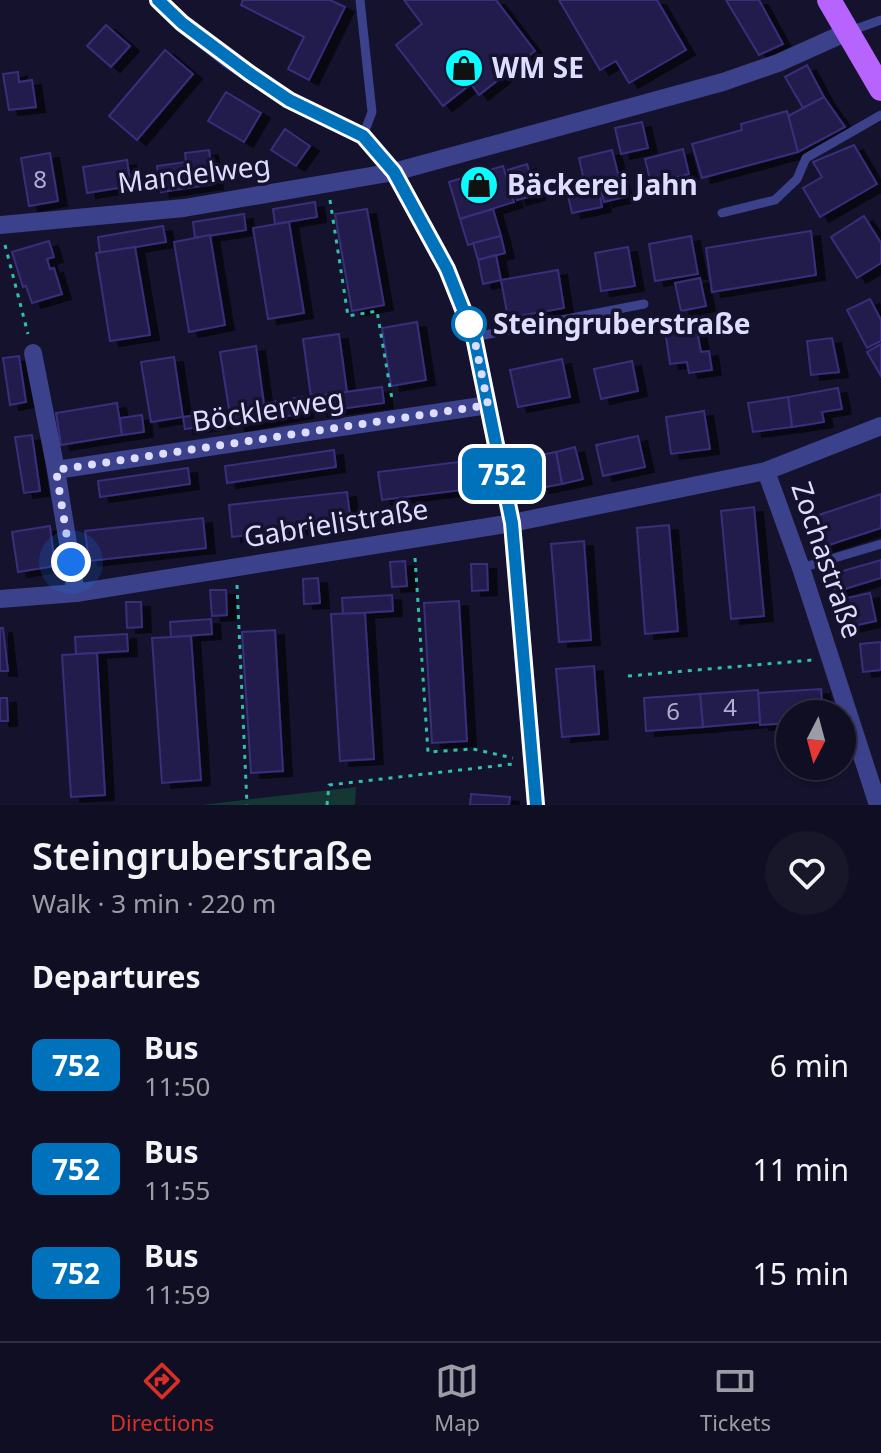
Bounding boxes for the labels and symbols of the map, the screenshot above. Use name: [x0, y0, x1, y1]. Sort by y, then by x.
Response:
shop icon: WM SE: [443, 47, 485, 89]
place label: WM SE: [492, 48, 584, 86]
street label: Mandelweg: [115, 145, 272, 201]
house number: 8: [33, 162, 47, 195]
shop icon: Bäckerei Jahn: [458, 164, 500, 206]
place label: Bäckerei Jahn: [507, 165, 698, 203]
place label: Steingruberstraße: [493, 304, 751, 342]
marker: Steingruberstraße: [452, 307, 486, 341]
street label: Böcklerweg: [189, 378, 346, 440]
line badge: 752: [456, 448, 548, 500]
street label: Zochastraße: [783, 476, 872, 643]
street label: Gabrielistraße: [241, 489, 431, 555]
your location: [51, 542, 91, 582]
house number: 4: [723, 690, 737, 723]
house number: 6: [666, 694, 680, 727]
north arrow: [776, 700, 856, 780]

